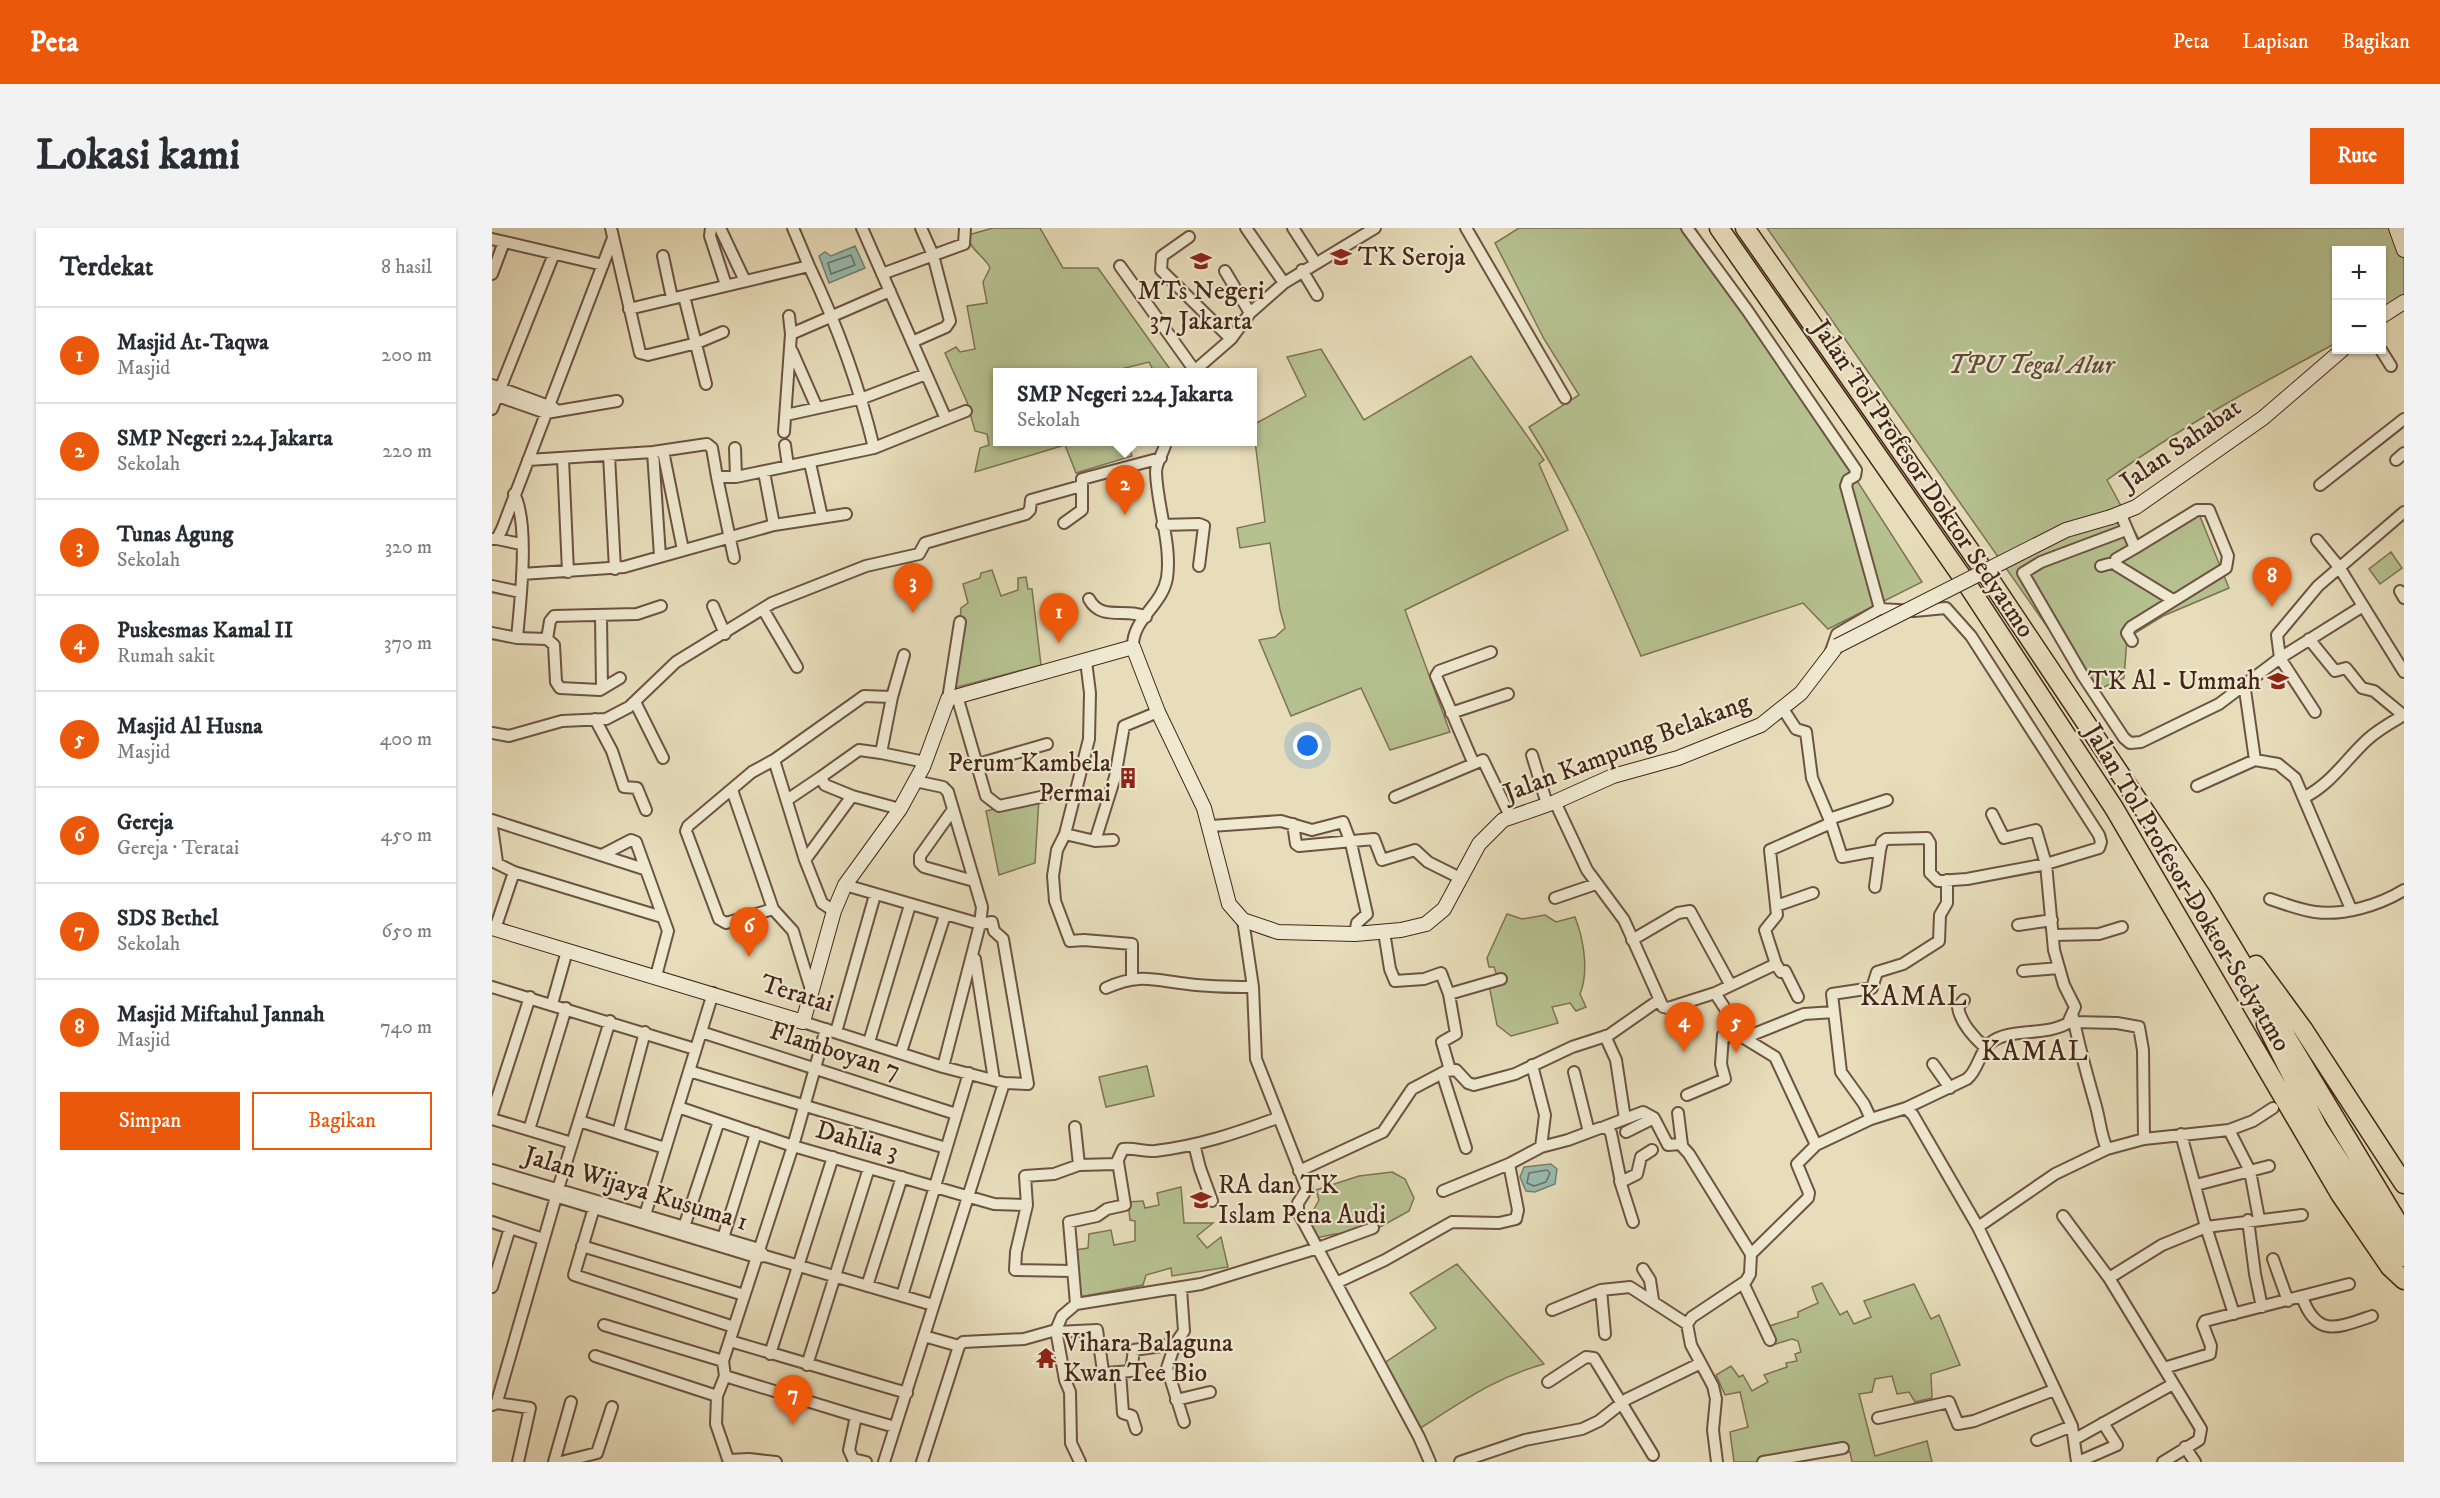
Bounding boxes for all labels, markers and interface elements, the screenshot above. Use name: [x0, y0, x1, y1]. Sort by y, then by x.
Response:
text: Peta: [30, 25, 78, 60]
text: Peta: [2173, 29, 2209, 55]
text: Lapisan: [2242, 29, 2309, 55]
text: Bagikan: [2342, 29, 2410, 55]
button: Rute: [2310, 128, 2404, 184]
text: Lokasi kami: [36, 130, 240, 182]
place label: TK Seroja: [1358, 241, 1466, 274]
school or university icon: TK Seroja: [1329, 245, 1353, 269]
map controls: [2332, 246, 2386, 354]
button: +: [2332, 246, 2386, 300]
school or university icon: MTs Negeri 37 Jakarta: [1189, 249, 1213, 273]
text: Terdekat: [60, 251, 153, 284]
text: 8 hasil: [381, 255, 432, 280]
place label: MTs Negeri 37 Jakarta: [1138, 275, 1264, 338]
button: −: [2332, 300, 2386, 354]
street label: Jalan Tol Profesor Doktor Sedyatmo: [1803, 312, 2042, 644]
text: Masjid At-Taqwa: [117, 329, 269, 356]
text: 1: [76, 343, 83, 368]
text: 200 m: [381, 343, 432, 368]
park label: TPU Tegal Alur: [1948, 349, 2116, 382]
text: Masjid: [117, 356, 170, 381]
popup: [993, 368, 1257, 446]
text: SMP Negeri 224 Jakarta: [1017, 381, 1233, 408]
street label: Jalan Sahabat: [2113, 391, 2248, 500]
text: Sekolah: [1017, 408, 1080, 433]
text: SMP Negeri 224 Jakarta: [117, 425, 333, 452]
text: 2: [75, 439, 84, 464]
text: 220 m: [382, 439, 432, 464]
text: Sekolah: [117, 452, 180, 477]
pin: 2: [1106, 466, 1144, 515]
text: Tunas Agung: [117, 521, 233, 548]
text: 3: [76, 535, 83, 560]
text: 320 m: [385, 535, 432, 560]
text: Sekolah: [117, 548, 180, 573]
pin: 8: [2252, 558, 2292, 607]
pin: 3: [894, 564, 932, 613]
pin: 1: [1040, 594, 1078, 643]
text: Puskesmas Kamal II: [117, 617, 293, 644]
text: 4: [74, 631, 85, 656]
text: 370 m: [384, 631, 432, 656]
text: Rumah sakit: [117, 644, 215, 669]
place label: TK Al - Ummah: [2088, 665, 2261, 698]
school or university icon: TK Al - Ummah: [2266, 669, 2290, 693]
street label: Jalan Kampung Belakang: [1497, 686, 1755, 811]
text: Masjid Al Husna: [117, 713, 263, 740]
street label: Jalan Tol Profesor Doktor Sedyatmo: [2075, 716, 2298, 1058]
text: 5: [75, 727, 84, 752]
text: 400 m: [380, 727, 432, 752]
your location: [1293, 731, 1322, 760]
text: Masjid: [117, 740, 170, 765]
place label: Perum Kambela Permai: [948, 747, 1111, 810]
building icon: Perum Kambela Permai: [1116, 766, 1140, 790]
text: Gereja: [117, 809, 173, 836]
text: 6: [74, 823, 85, 848]
text: 450 m: [381, 823, 432, 848]
text: Gereja · Teratai: [117, 836, 239, 861]
text: SDS Bethel: [117, 905, 218, 932]
pin: 6: [730, 908, 768, 957]
text: 7: [74, 919, 85, 944]
text: 650 m: [382, 919, 432, 944]
text: Sekolah: [117, 932, 180, 957]
street label: Teratai: [756, 967, 838, 1021]
district label: KAMAL: [1860, 979, 1968, 1014]
text: Masjid Miftahul Jannah: [117, 1001, 324, 1028]
pin: 4: [1664, 1002, 1704, 1052]
pin: 5: [1716, 1004, 1756, 1053]
street label: Flamboyan 7: [766, 1014, 904, 1088]
text: 8: [74, 1015, 85, 1040]
text: 740 m: [380, 1015, 432, 1040]
text: Masjid: [117, 1028, 170, 1053]
district label: KAMAL: [1981, 1034, 2089, 1069]
button: Simpan: [60, 1092, 240, 1150]
button: Bagikan: [252, 1092, 432, 1150]
street label: Dahlia 3: [812, 1113, 902, 1169]
street label: Jalan Wijaya Kusuma 1: [518, 1139, 752, 1239]
place label: RA dan TK Islam Pena Audi: [1218, 1169, 1386, 1232]
school or university icon: RA dan TK Islam Pena Audi: [1189, 1188, 1213, 1212]
place label: Vihara Balaguna Kwan Tee Bio: [1062, 1327, 1233, 1390]
temple icon: Vihara Balaguna Kwan Tee Bio: [1034, 1346, 1058, 1370]
pin: 7: [774, 1376, 812, 1425]

